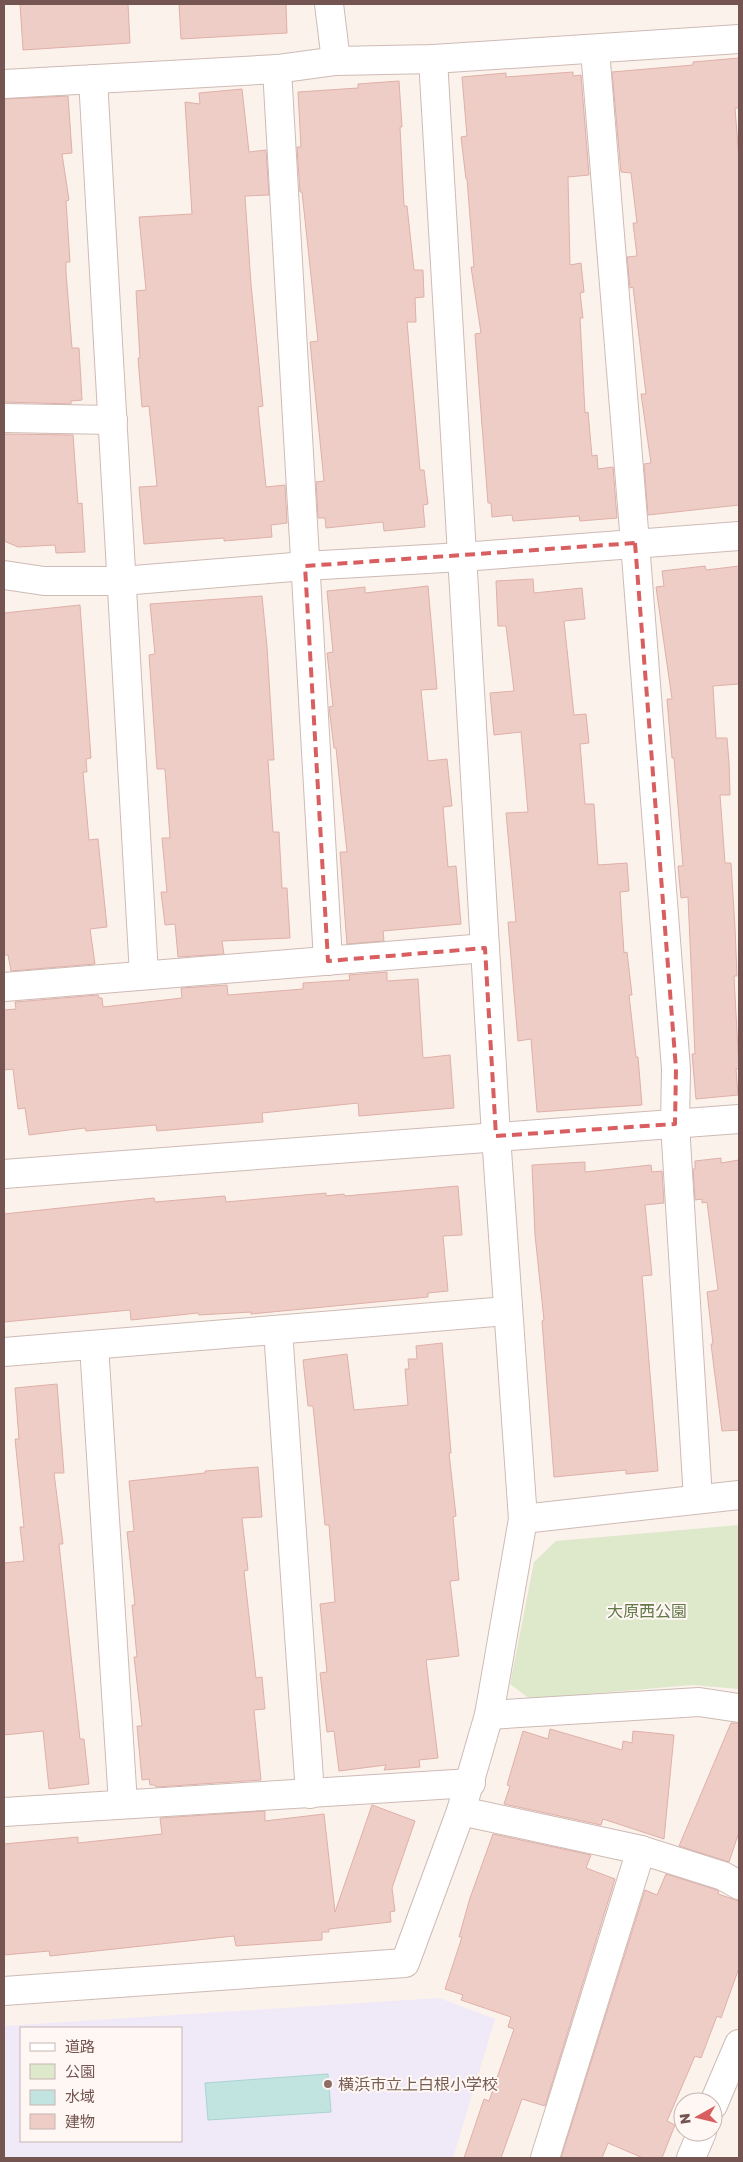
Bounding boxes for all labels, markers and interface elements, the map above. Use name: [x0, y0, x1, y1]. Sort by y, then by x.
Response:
park label: 大原西公園: [607, 1601, 687, 1621]
legend: [20, 2027, 182, 2142]
text: 道路: [65, 2037, 95, 2055]
text: 公園: [65, 2062, 95, 2080]
place label: 横浜市立上白根小学校: [338, 2074, 498, 2094]
marker: 横浜市立上白根小学校: [322, 2078, 334, 2090]
text: 水域: [65, 2087, 95, 2105]
north arrow: [673, 2092, 723, 2142]
text: 建物: [65, 2112, 95, 2130]
text: N: [675, 2112, 694, 2125]

